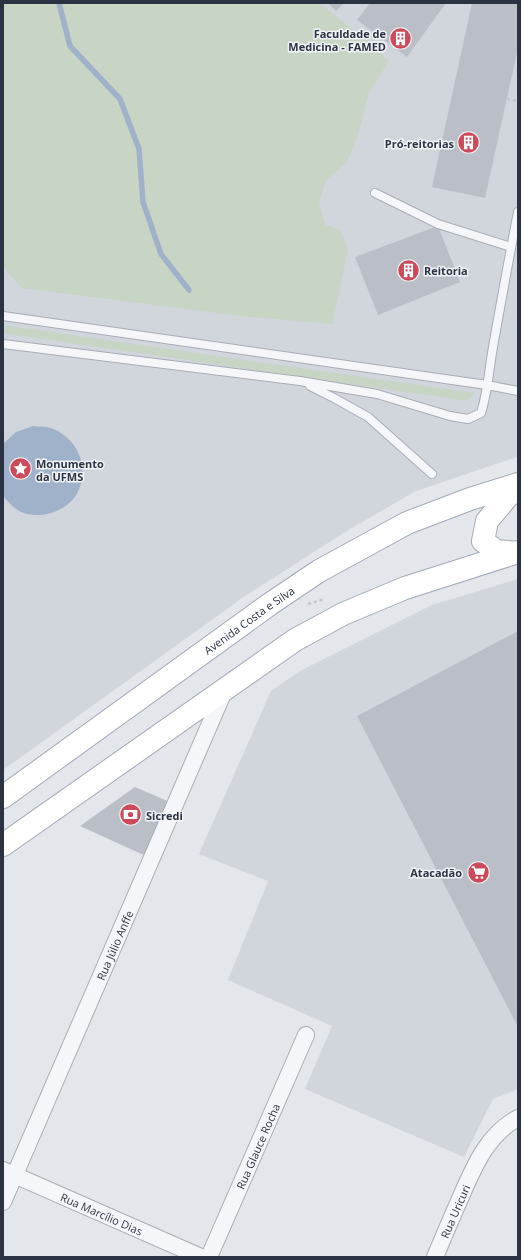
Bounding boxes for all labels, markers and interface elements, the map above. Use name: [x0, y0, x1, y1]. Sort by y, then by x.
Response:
place label: Faculdade de Medicina - FAMED: [288, 26, 386, 54]
building icon: Faculdade de Medicina - FAMED: [388, 26, 414, 52]
building icon: Pró-reitorias: [456, 130, 482, 156]
place label: Pró-reitorias: [385, 136, 455, 151]
building icon: Reitoria: [395, 257, 421, 283]
place label: Reitoria: [424, 263, 468, 278]
place icon: Monumento da UFMS: [8, 456, 34, 482]
place label: Monumento da UFMS: [36, 456, 104, 484]
street label: Avenida Costa e Silva: [200, 582, 297, 657]
bank icon: Sicredi: [118, 802, 144, 828]
place label: Sicredi: [146, 808, 183, 823]
supermarket icon: Atacadão: [465, 859, 491, 885]
place label: Atacadão: [410, 865, 462, 880]
street label: Rua Júlio Anffe: [93, 908, 136, 982]
street label: Rua Glauce Rocha: [232, 1101, 283, 1191]
street label: Rua Uricuri: [436, 1182, 473, 1240]
street label: Rua Marcílio Dias: [58, 1189, 145, 1238]

